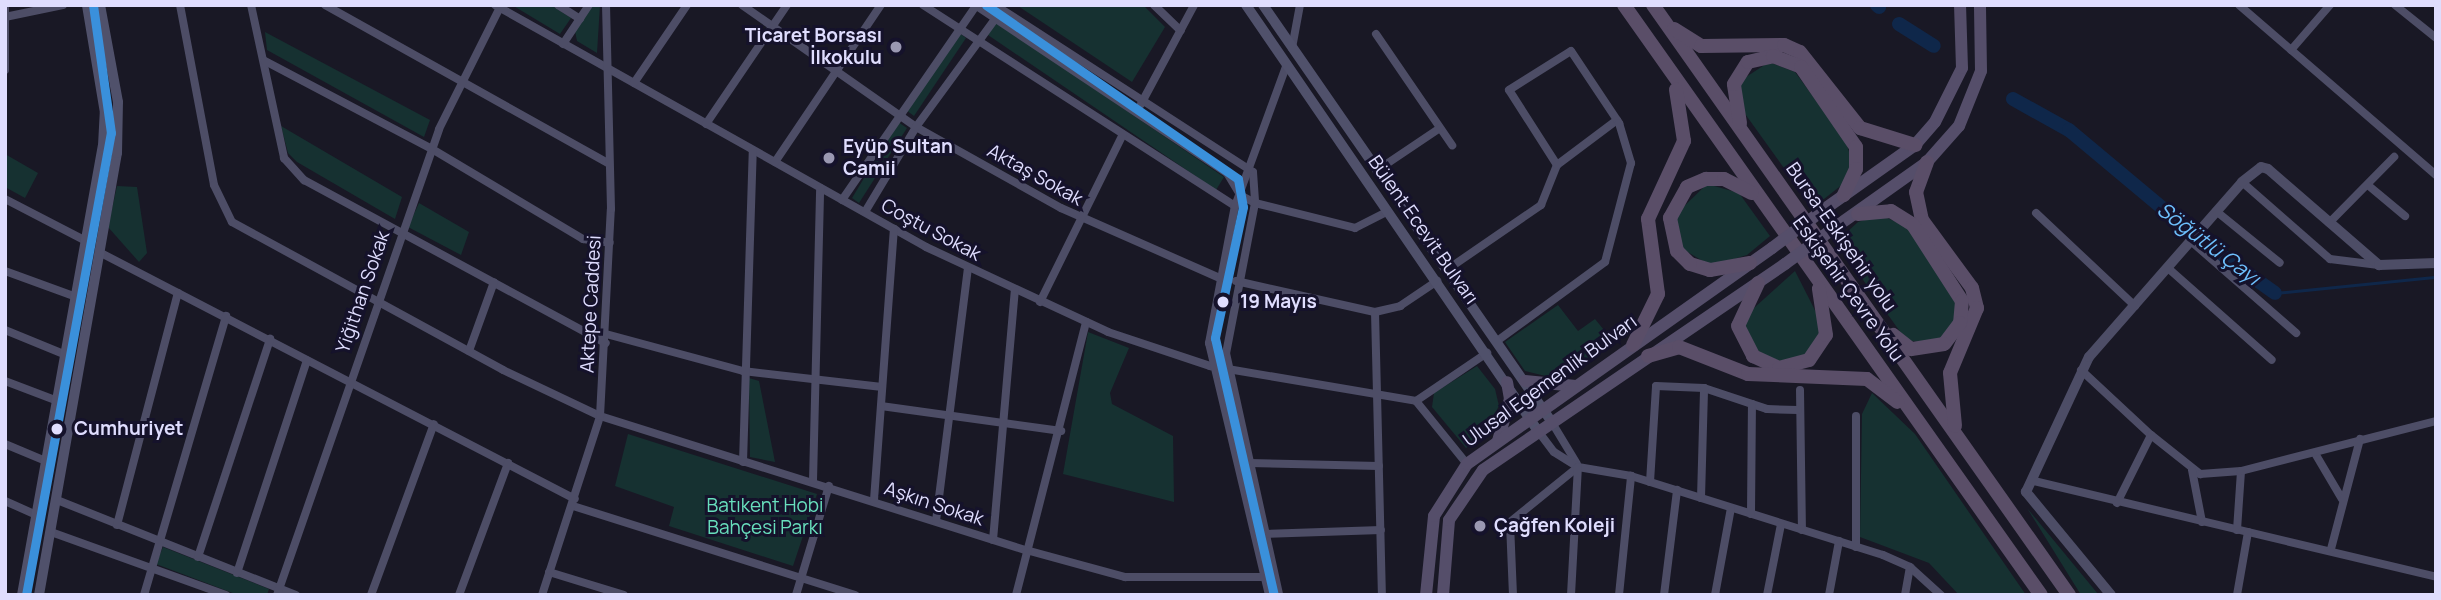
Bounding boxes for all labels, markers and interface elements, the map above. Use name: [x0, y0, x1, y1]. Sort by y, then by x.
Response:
place label: Ticaret Borsası İlkokulu: [745, 25, 882, 69]
marker: Ticaret Borsası İlkokulu: [888, 39, 904, 55]
place label: Eyüp Sultan Camii: [843, 136, 953, 180]
street label: Aktaş Sokak: [983, 139, 1087, 211]
marker: Eyüp Sultan Camii: [821, 150, 837, 166]
street label: Bülent Ecevit Bulvarı: [1363, 151, 1483, 309]
street label: Bursa-Eskişehir yolu: [1781, 158, 1901, 316]
street label: Coştu Sokak: [877, 194, 985, 266]
water label: Söğütlü Çayı: [2153, 196, 2265, 290]
street label: Eskişehir Çevre Yolu: [1788, 212, 1908, 366]
street label: Yiğithan Sokak: [331, 228, 395, 356]
street label: Aktepe Caddesi: [576, 235, 606, 373]
marker: 19 Mayıs: [1212, 291, 1234, 313]
place label: 19 Mayıs: [1240, 291, 1317, 313]
street label: Ulusal Egemenlik Bulvarı: [1459, 310, 1641, 452]
marker: Cumhuriyet: [46, 418, 68, 440]
place label: Cumhuriyet: [74, 418, 184, 440]
street label: Aşkın Sokak: [881, 477, 987, 531]
park label: Batıkent Hobi Bahçesi Parkı: [707, 495, 823, 539]
place label: Çağfen Koleji: [1494, 515, 1615, 537]
marker: Çağfen Koleji: [1472, 518, 1488, 534]

